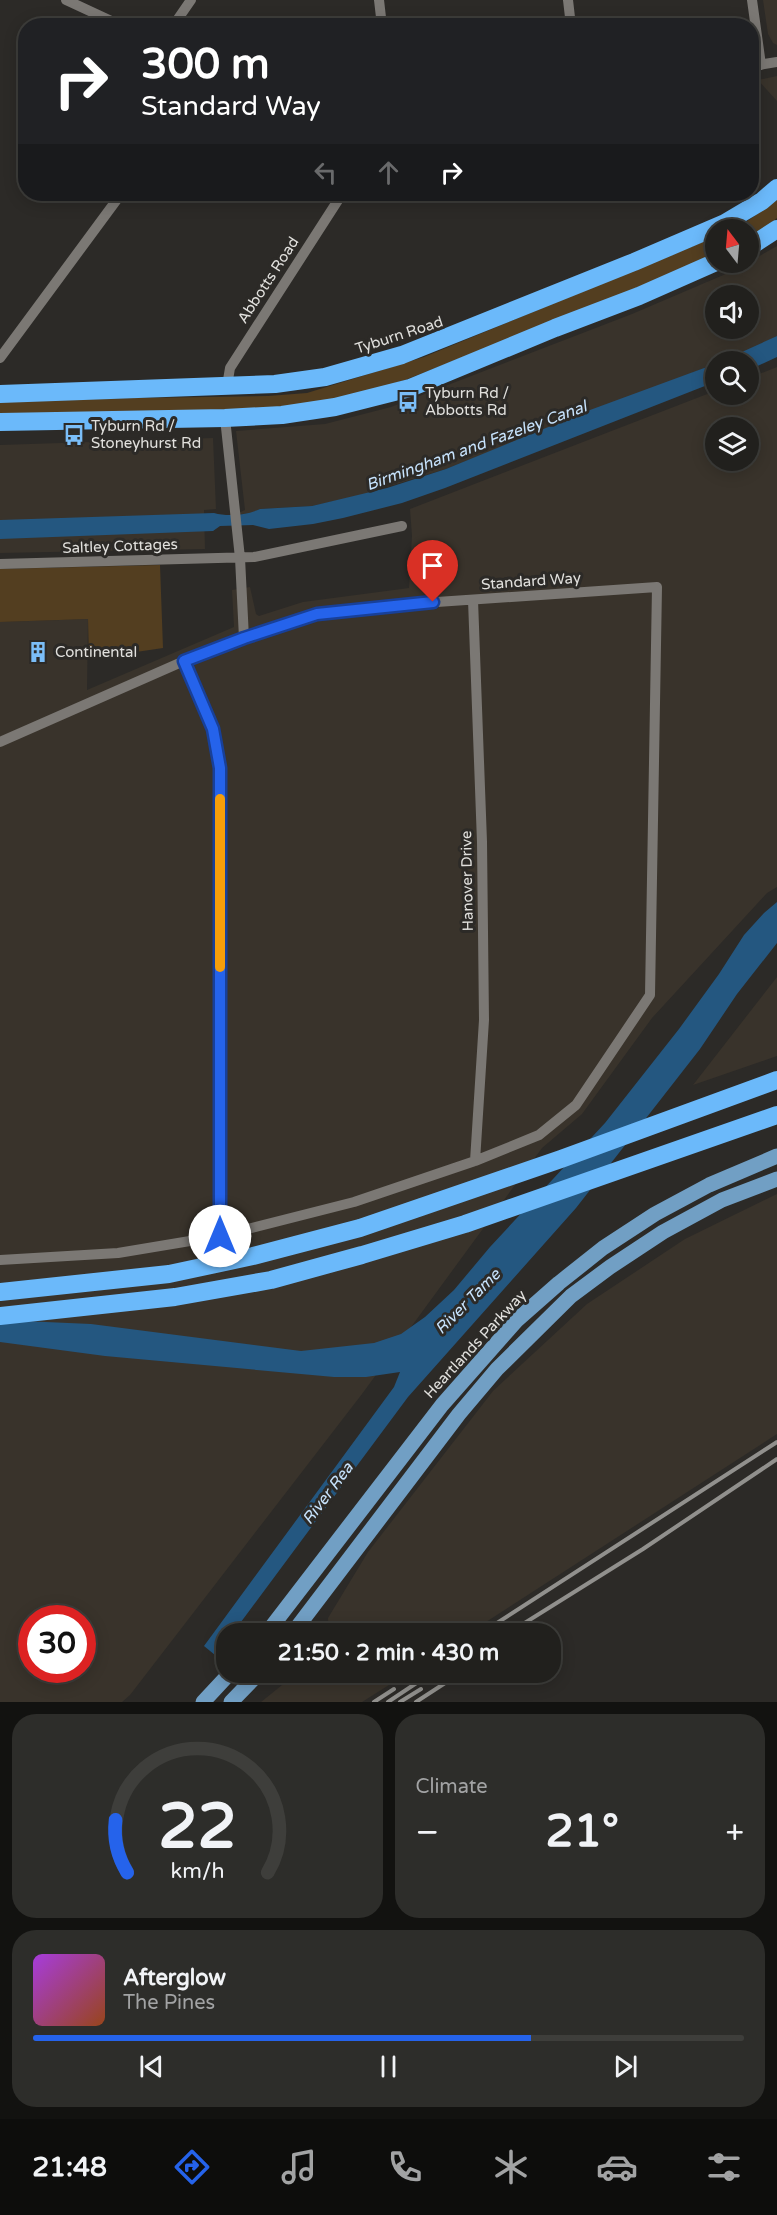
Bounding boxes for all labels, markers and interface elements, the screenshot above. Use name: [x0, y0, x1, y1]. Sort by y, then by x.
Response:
text: 300 m: [141, 39, 270, 90]
icon: right: [42, 42, 120, 120]
text: Standard Way: [141, 90, 321, 123]
icon: left: [309, 156, 342, 189]
icon: ahead: [372, 156, 405, 189]
icon: right: [435, 156, 468, 189]
north arrow: [705, 219, 759, 273]
map controls: [705, 219, 759, 471]
street label: Abbotts Road: [233, 233, 303, 327]
button: sound: [705, 285, 759, 339]
street label: Tyburn Road: [353, 312, 445, 358]
button: search: [705, 351, 759, 405]
place label: Tyburn Rd / Abbotts Rd: [425, 384, 509, 419]
bus stop icon: Tyburn Rd / Abbotts Rd: [396, 390, 420, 414]
water label: Birmingham and Fazeley Canal: [363, 396, 591, 495]
place label: Tyburn Rd / Stoneyhurst Rd: [91, 417, 201, 452]
button: layers: [705, 417, 759, 471]
bus stop icon: Tyburn Rd / Stoneyhurst Rd: [62, 423, 86, 447]
street label: Saltley Cottages: [62, 535, 178, 557]
pin: [407, 540, 458, 602]
icon: arrive: [416, 549, 449, 582]
street label: Standard Way: [481, 569, 581, 593]
building icon: Continental: [26, 640, 50, 664]
place label: Continental: [55, 643, 137, 661]
street label: Hanover Drive: [457, 830, 477, 932]
position arrow: [188, 1204, 252, 1268]
water label: River Tame: [431, 1264, 505, 1339]
street label: Heartlands Parkway: [420, 1286, 530, 1402]
water label: River Rea: [298, 1458, 358, 1529]
speed limit sign: 30: [18, 1605, 96, 1683]
text: 21:50 · 2 min · 430 m: [278, 1640, 499, 1666]
text: Climate: [416, 1775, 488, 1799]
text: 22: [158, 1790, 236, 1865]
text: 21°: [545, 1805, 619, 1859]
text: −: [416, 1813, 439, 1852]
text: +: [725, 1813, 744, 1852]
text: km/h: [170, 1858, 224, 1884]
text: Afterglow: [123, 1965, 226, 1991]
text: The Pines: [123, 1991, 215, 2015]
icon: previous: [135, 2050, 168, 2083]
icon: pause: [372, 2050, 405, 2083]
icon: next: [609, 2050, 642, 2083]
icon: directions: [171, 2146, 213, 2188]
icon: music: [278, 2146, 320, 2188]
icon: phone: [384, 2146, 426, 2188]
icon: climate: [490, 2146, 532, 2188]
icon: car: [596, 2146, 638, 2188]
icon: filters: [703, 2146, 745, 2188]
text: 21:48: [32, 2151, 107, 2184]

